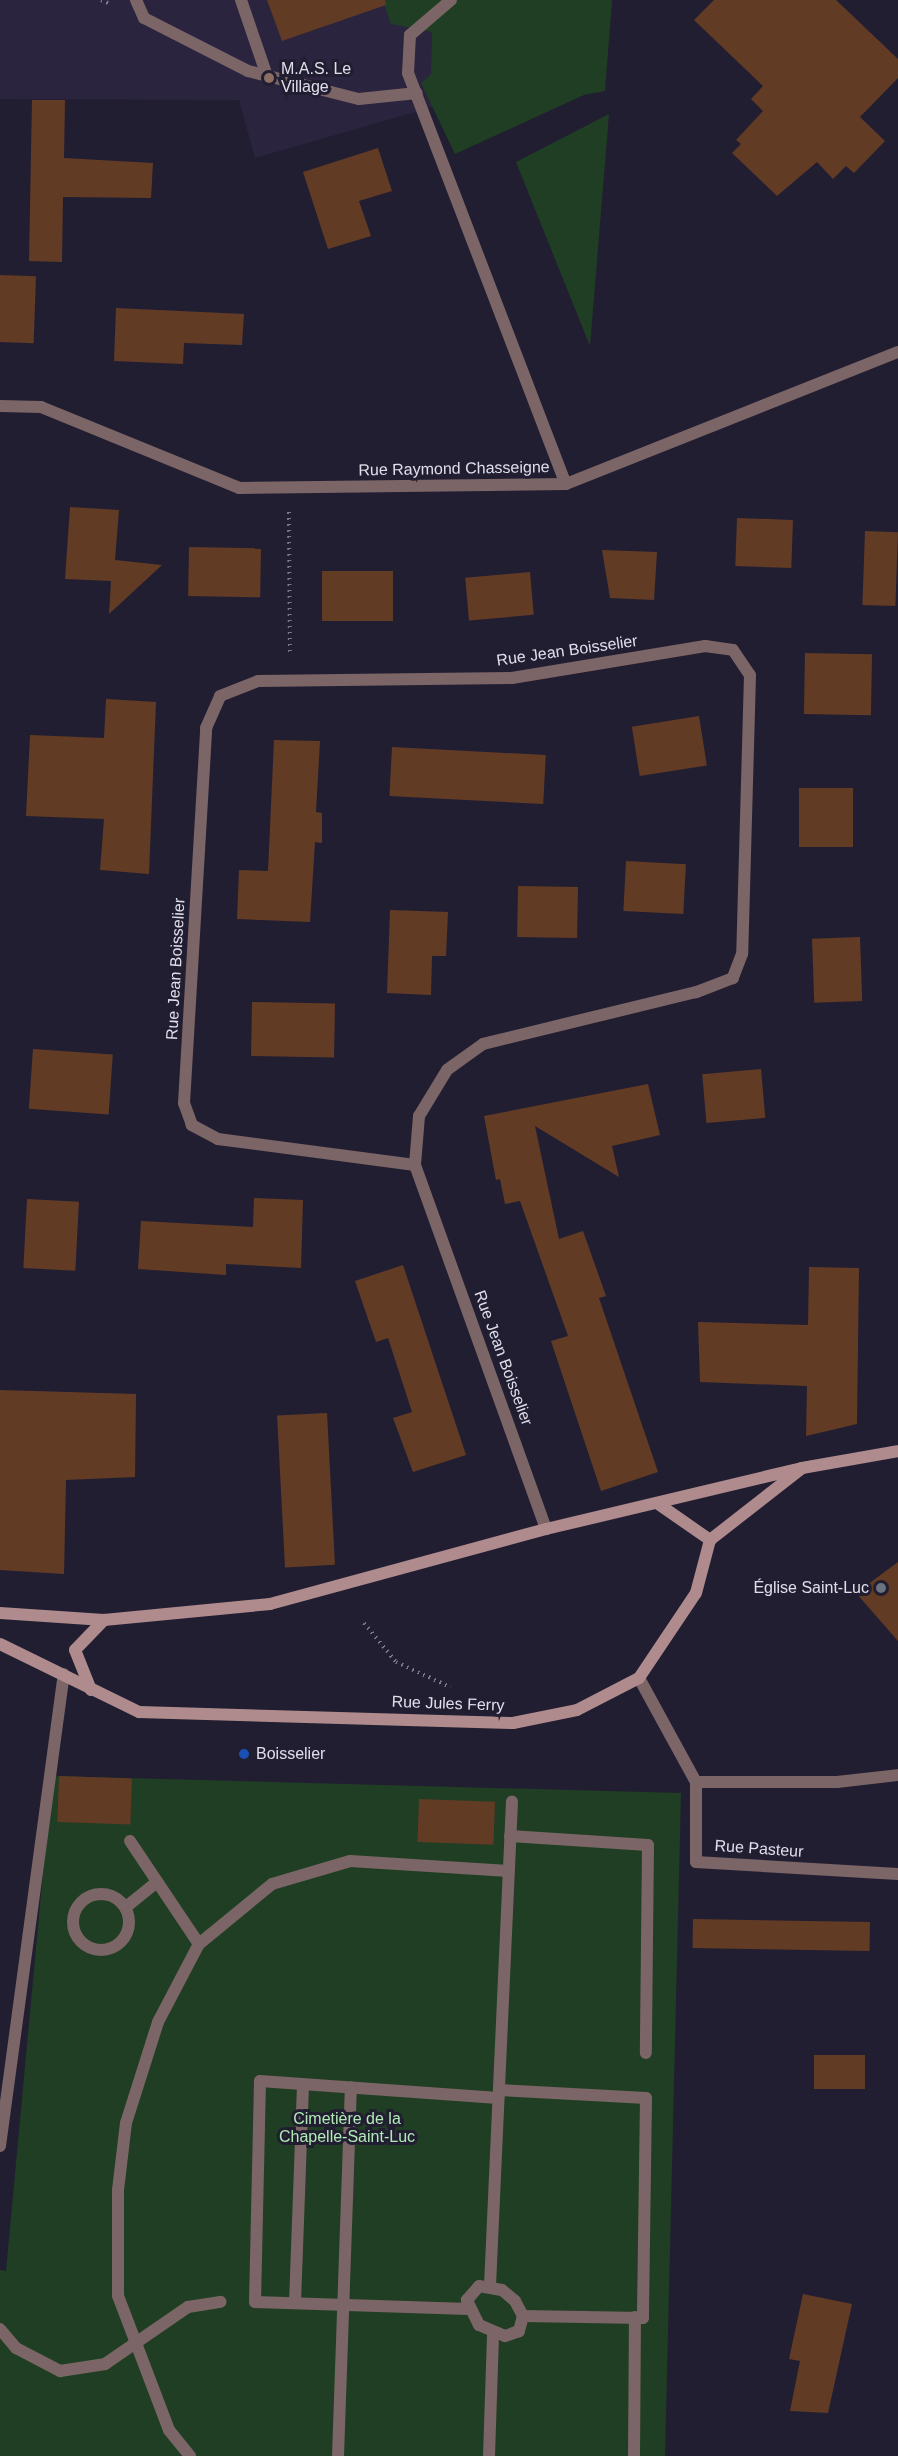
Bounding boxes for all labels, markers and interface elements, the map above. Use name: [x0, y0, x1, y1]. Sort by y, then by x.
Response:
place label: M.A.S. Le Village: [281, 59, 351, 97]
marker: M.A.S. Le Village: [262, 71, 276, 85]
street label: Rue Raymond Chasseigne: [358, 458, 550, 480]
street label: Rue Jean Boisselier: [495, 632, 639, 670]
street label: Rue Jean Boisselier: [163, 897, 189, 1041]
street label: Rue Jean Boisselier: [470, 1288, 536, 1428]
place label: Église Saint-Luc: [753, 1578, 869, 1598]
marker: Église Saint-Luc: [874, 1581, 888, 1595]
street label: Rue Jules Ferry: [391, 1692, 505, 1716]
place label: Boisselier: [256, 1744, 325, 1764]
marker: Boisselier: [237, 1747, 251, 1761]
street label: Rue Pasteur: [714, 1836, 804, 1862]
park label: Cimetière de la Chapelle-Saint-Luc: [279, 2109, 415, 2147]

